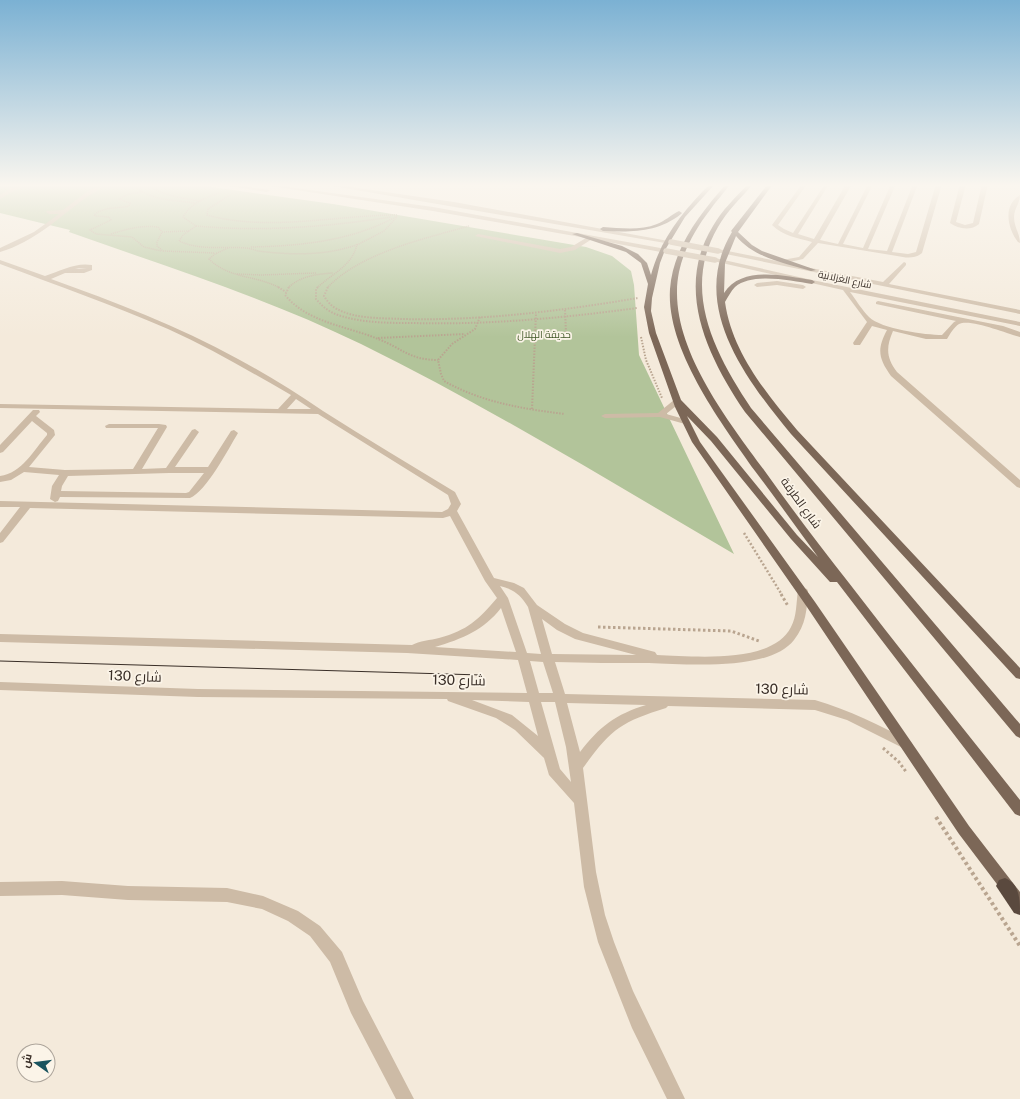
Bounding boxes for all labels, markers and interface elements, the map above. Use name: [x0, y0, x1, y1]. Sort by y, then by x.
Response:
street label: شارع الغزلانية: [817, 267, 873, 292]
park label: حديقة الهلال: [517, 328, 571, 341]
street label: شارع الطرفة: [777, 475, 824, 532]
street label: شارع 130: [108, 667, 162, 686]
street label: شارع 130: [432, 672, 486, 689]
street label: شارع 130: [755, 681, 809, 698]
north arrow: [16, 1043, 56, 1083]
text: ش: [19, 1052, 35, 1069]

